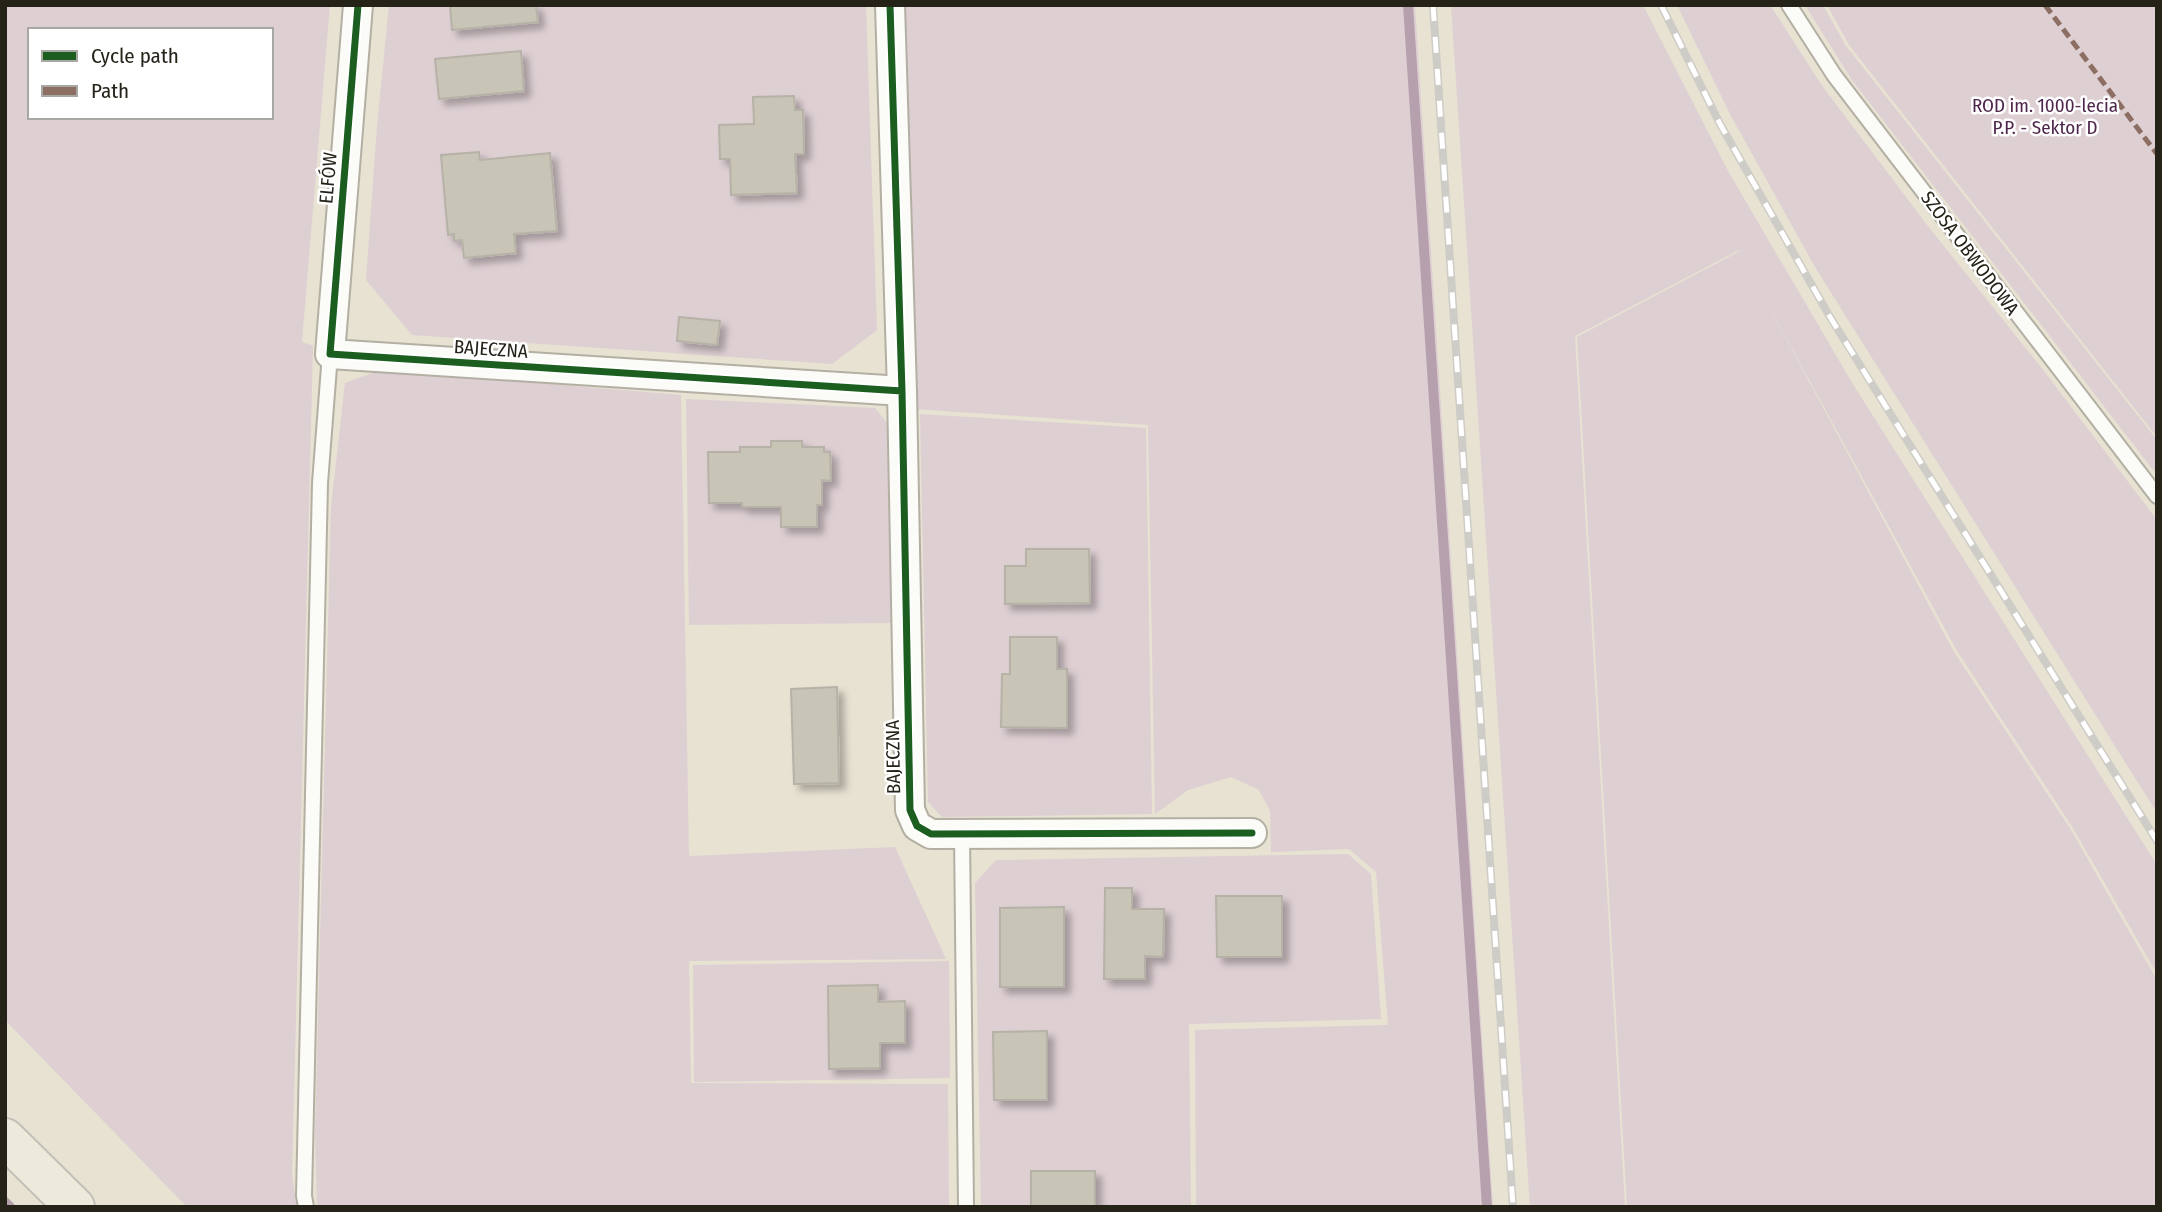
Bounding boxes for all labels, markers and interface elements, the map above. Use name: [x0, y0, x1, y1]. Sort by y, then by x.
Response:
legend: [28, 28, 273, 119]
text: Cycle path: [91, 43, 179, 69]
text: Path: [91, 78, 129, 104]
park label: ROD im. 1000-lecia P.P. - Sektor D: [1972, 94, 2118, 139]
street label: ELFÓW: [314, 151, 342, 205]
street label: SZOSA OBWODOWA: [1916, 187, 2024, 319]
street label: BAJECZNA: [453, 335, 529, 363]
street label: BAJECZNA: [881, 720, 905, 794]

